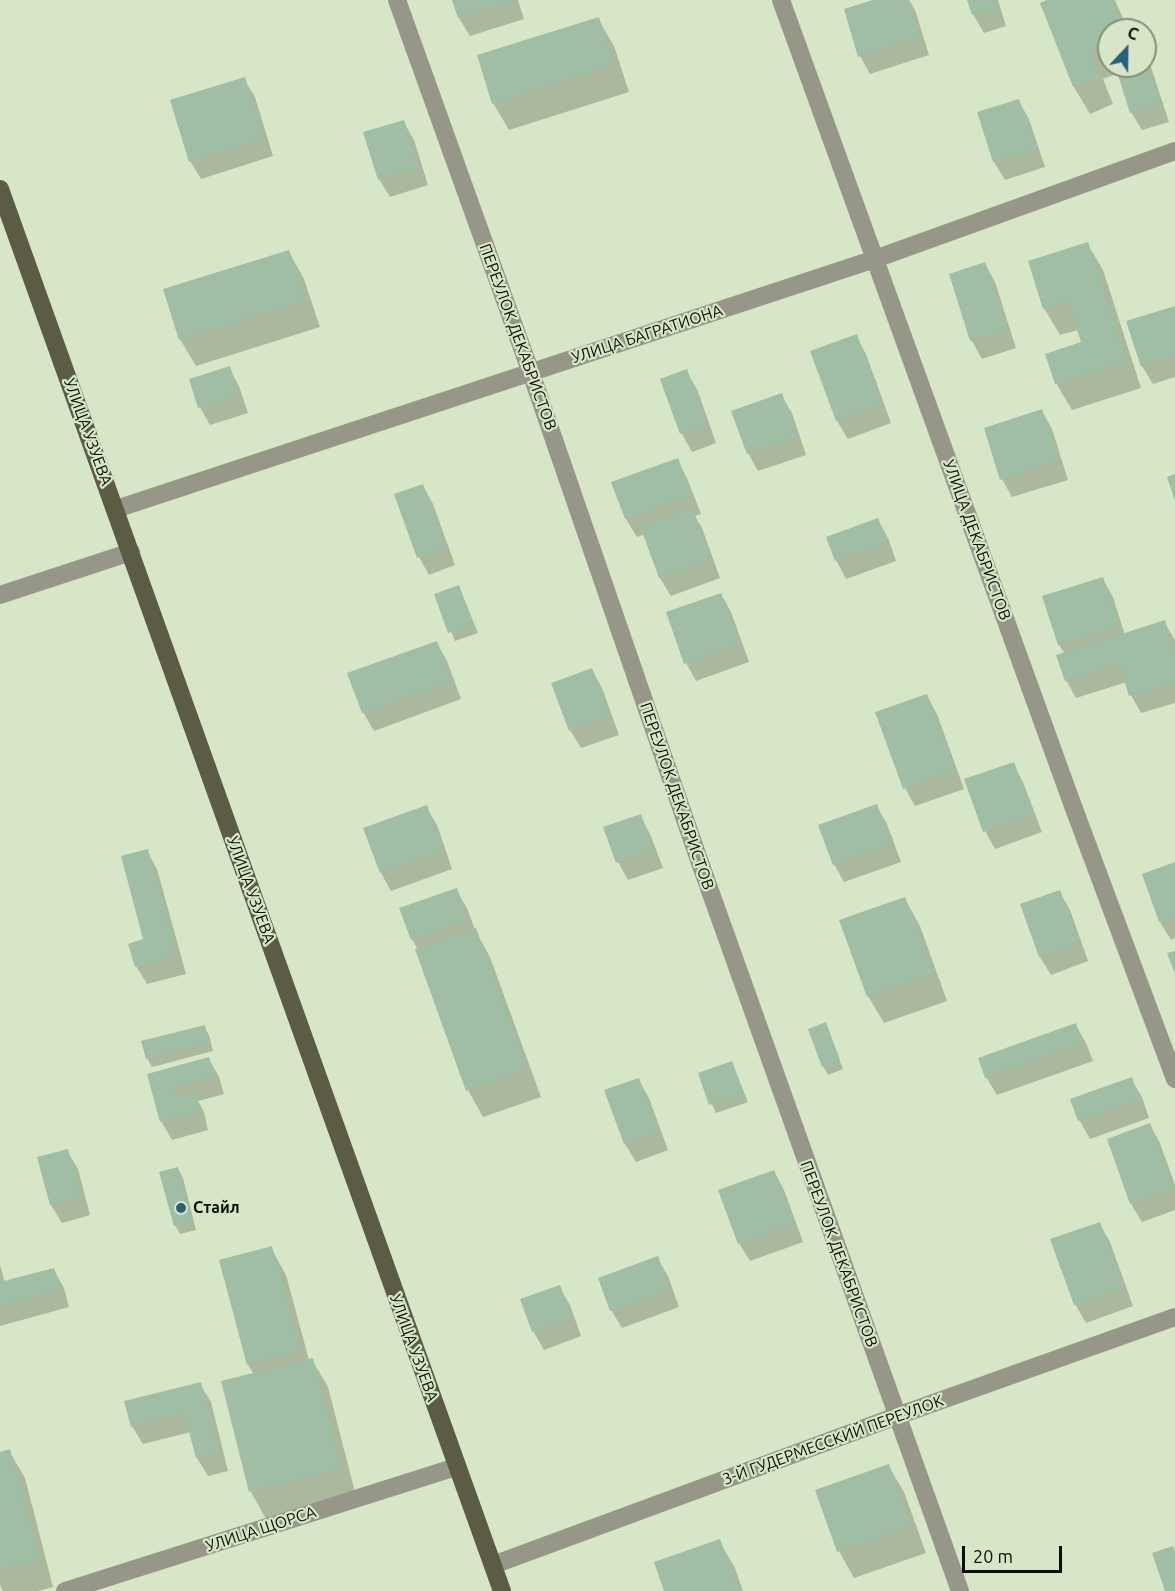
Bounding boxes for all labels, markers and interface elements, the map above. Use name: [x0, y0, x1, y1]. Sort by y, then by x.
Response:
north arrow: [1097, 18, 1157, 78]
text: С: [1125, 23, 1141, 43]
street label: ПЕРЕУЛОК ДЕКАБРИСТОВ: [475, 241, 561, 433]
street label: УЛИЦА БАГРАТИОНА: [569, 301, 725, 367]
street label: УЛИЦА УЗУЕВА: [60, 376, 116, 488]
street label: УЛИЦА ДЕКАБРИСТОВ: [939, 457, 1015, 623]
street label: ПЕРЕУЛОК ДЕКАБРИСТОВ: [636, 700, 718, 892]
street label: УЛИЦА УЗУЕВА: [223, 834, 279, 946]
street label: ПЕРЕУЛОК ДЕКАБРИСТОВ: [796, 1158, 882, 1350]
place label: Стайл: [193, 1198, 240, 1218]
marker: Стайл: [174, 1201, 188, 1215]
street label: УЛИЦА УЗУЕВА: [386, 1292, 442, 1404]
street label: 3-Й ГУДЕРМЕССКИЙ ПЕРЕУЛОК: [720, 1391, 946, 1489]
street label: УЛИЦА ЩОРСА: [204, 1502, 318, 1556]
scale bar: [965, 1534, 1066, 1572]
text: 20 m: [973, 1546, 1013, 1566]

